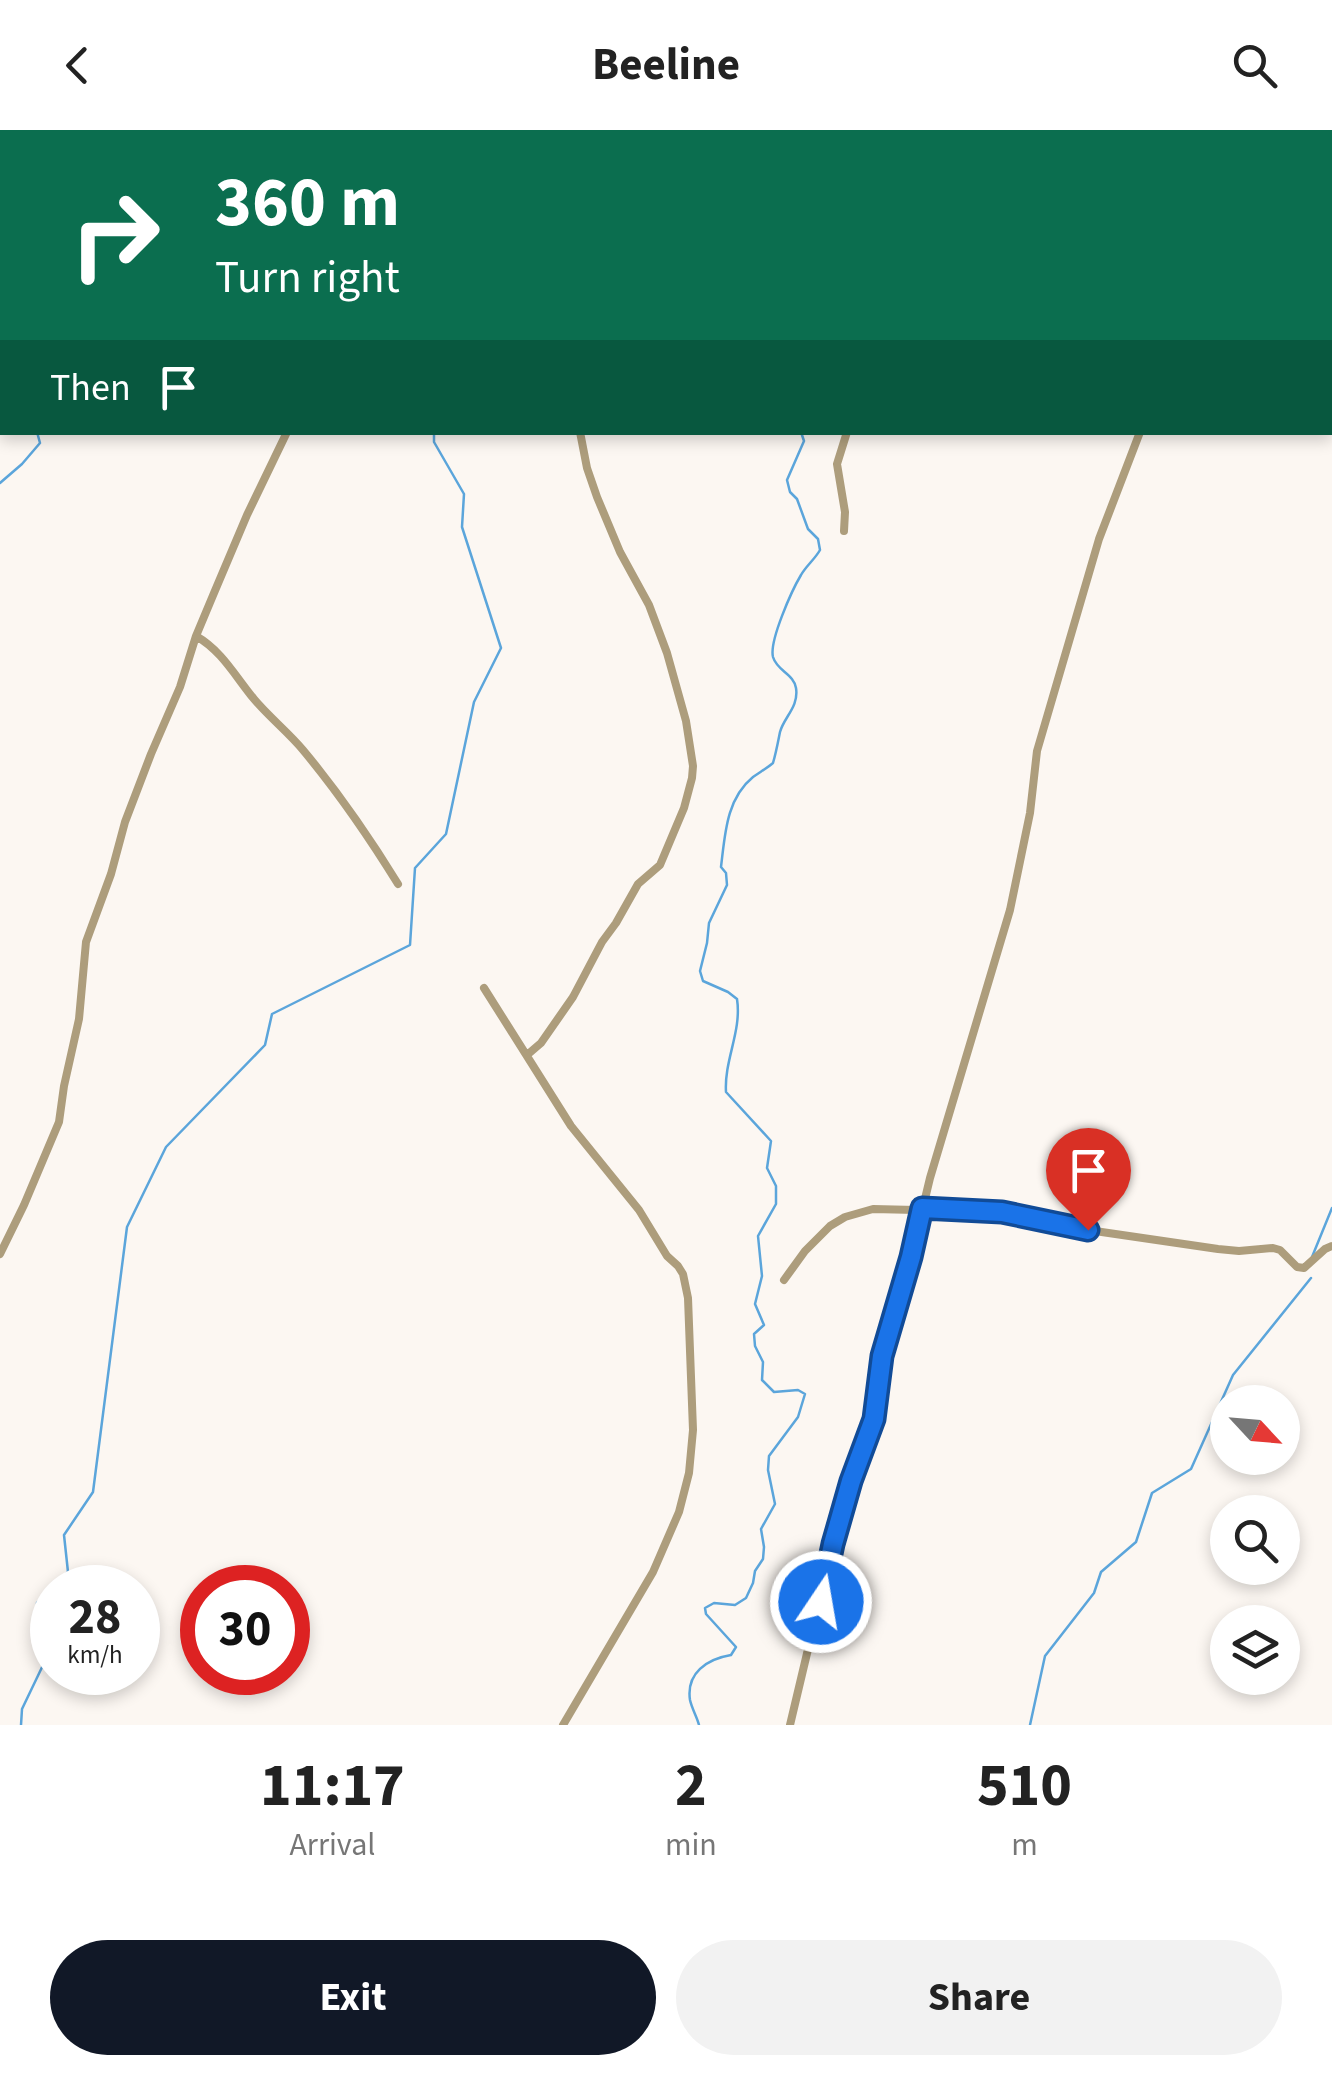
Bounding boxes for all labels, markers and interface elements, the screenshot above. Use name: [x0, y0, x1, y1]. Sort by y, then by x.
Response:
text: Beeline: [592, 33, 740, 97]
icon: back: [50, 38, 105, 93]
icon: search: [1227, 38, 1282, 93]
text: 360 m: [215, 153, 400, 253]
icon: right: [50, 170, 180, 300]
text: Turn right: [215, 246, 400, 310]
icon: arrive: [151, 360, 206, 415]
text: Then: [50, 361, 131, 415]
pin: [1046, 1128, 1131, 1231]
icon: arrive: [1061, 1143, 1116, 1198]
north arrow: [1210, 1385, 1300, 1475]
map controls: [1210, 1385, 1300, 1695]
button: search: [1210, 1495, 1300, 1585]
position arrow: [769, 1550, 873, 1654]
speed limit sign: 30: [180, 1565, 310, 1695]
text: 28: [69, 1582, 121, 1653]
button: layers: [1210, 1605, 1300, 1695]
text: km/h: [67, 1637, 123, 1673]
text: 11:17: [260, 1744, 405, 1829]
text: 2: [675, 1744, 707, 1829]
text: 510: [977, 1744, 1072, 1829]
text: Arrival: [289, 1822, 375, 1868]
text: min: [665, 1822, 717, 1868]
text: m: [1011, 1822, 1038, 1868]
button: Exit: [50, 1940, 656, 2055]
button: Share: [676, 1940, 1282, 2055]

